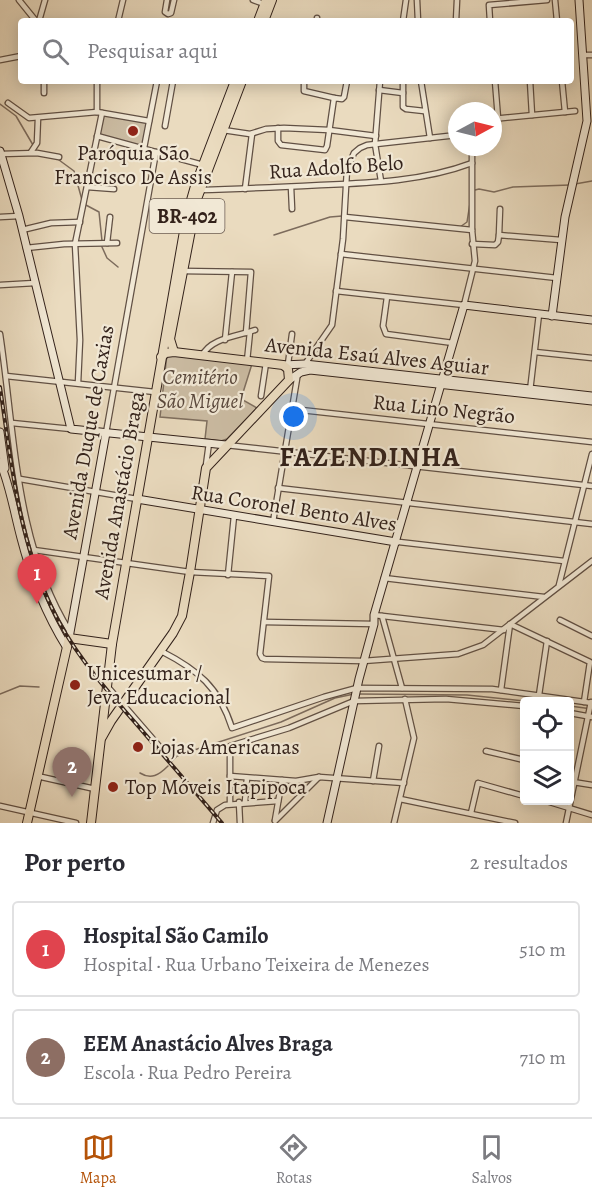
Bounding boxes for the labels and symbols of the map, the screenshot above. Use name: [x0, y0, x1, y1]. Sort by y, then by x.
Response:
north arrow: [448, 102, 502, 156]
marker: Paróquia São Francisco De Assis: [126, 124, 140, 138]
place label: Paróquia São Francisco De Assis: [54, 139, 212, 191]
street label: Rua Adolfo Belo: [268, 148, 404, 186]
road number: BR-402: [150, 199, 225, 233]
street label: Avenida Duque de Caxias: [55, 323, 121, 542]
street label: Avenida Esaú Alves Aguiar: [263, 330, 490, 382]
park label: Cemitério São Miguel: [157, 363, 244, 415]
street label: Rua Lino Negrão: [372, 388, 516, 430]
street label: Avenida Anastácio Braga: [87, 389, 151, 602]
your location: [279, 402, 308, 431]
district label: FAZENDINHA: [279, 439, 461, 475]
street label: Rua Coronel Bento Alves: [189, 478, 399, 538]
pin: 1: [18, 554, 57, 604]
place label: Unicesumar / Jeva Educacional: [87, 659, 230, 711]
marker: Unicesumar / Jeva Educacional: [68, 678, 82, 692]
place label: Lojas Americanas: [150, 733, 300, 761]
marker: Lojas Americanas: [131, 740, 145, 754]
pin: 2: [52, 748, 92, 797]
place label: Top Móveis Itapipoca: [125, 773, 307, 801]
marker: Top Móveis Itapipoca: [106, 780, 120, 794]

